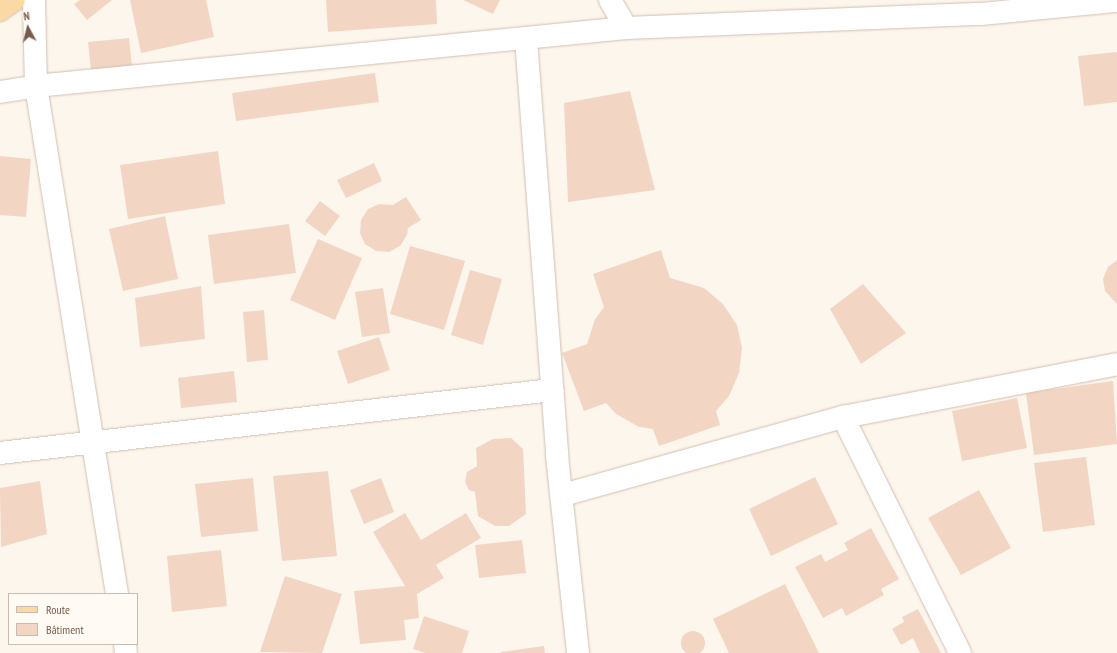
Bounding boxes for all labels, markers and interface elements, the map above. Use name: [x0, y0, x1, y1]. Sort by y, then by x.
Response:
north arrow: [8, 8, 48, 48]
text: N: [23, 9, 30, 23]
legend: [8, 593, 138, 645]
text: Route: [46, 602, 70, 617]
text: Bâtiment: [46, 622, 84, 637]

